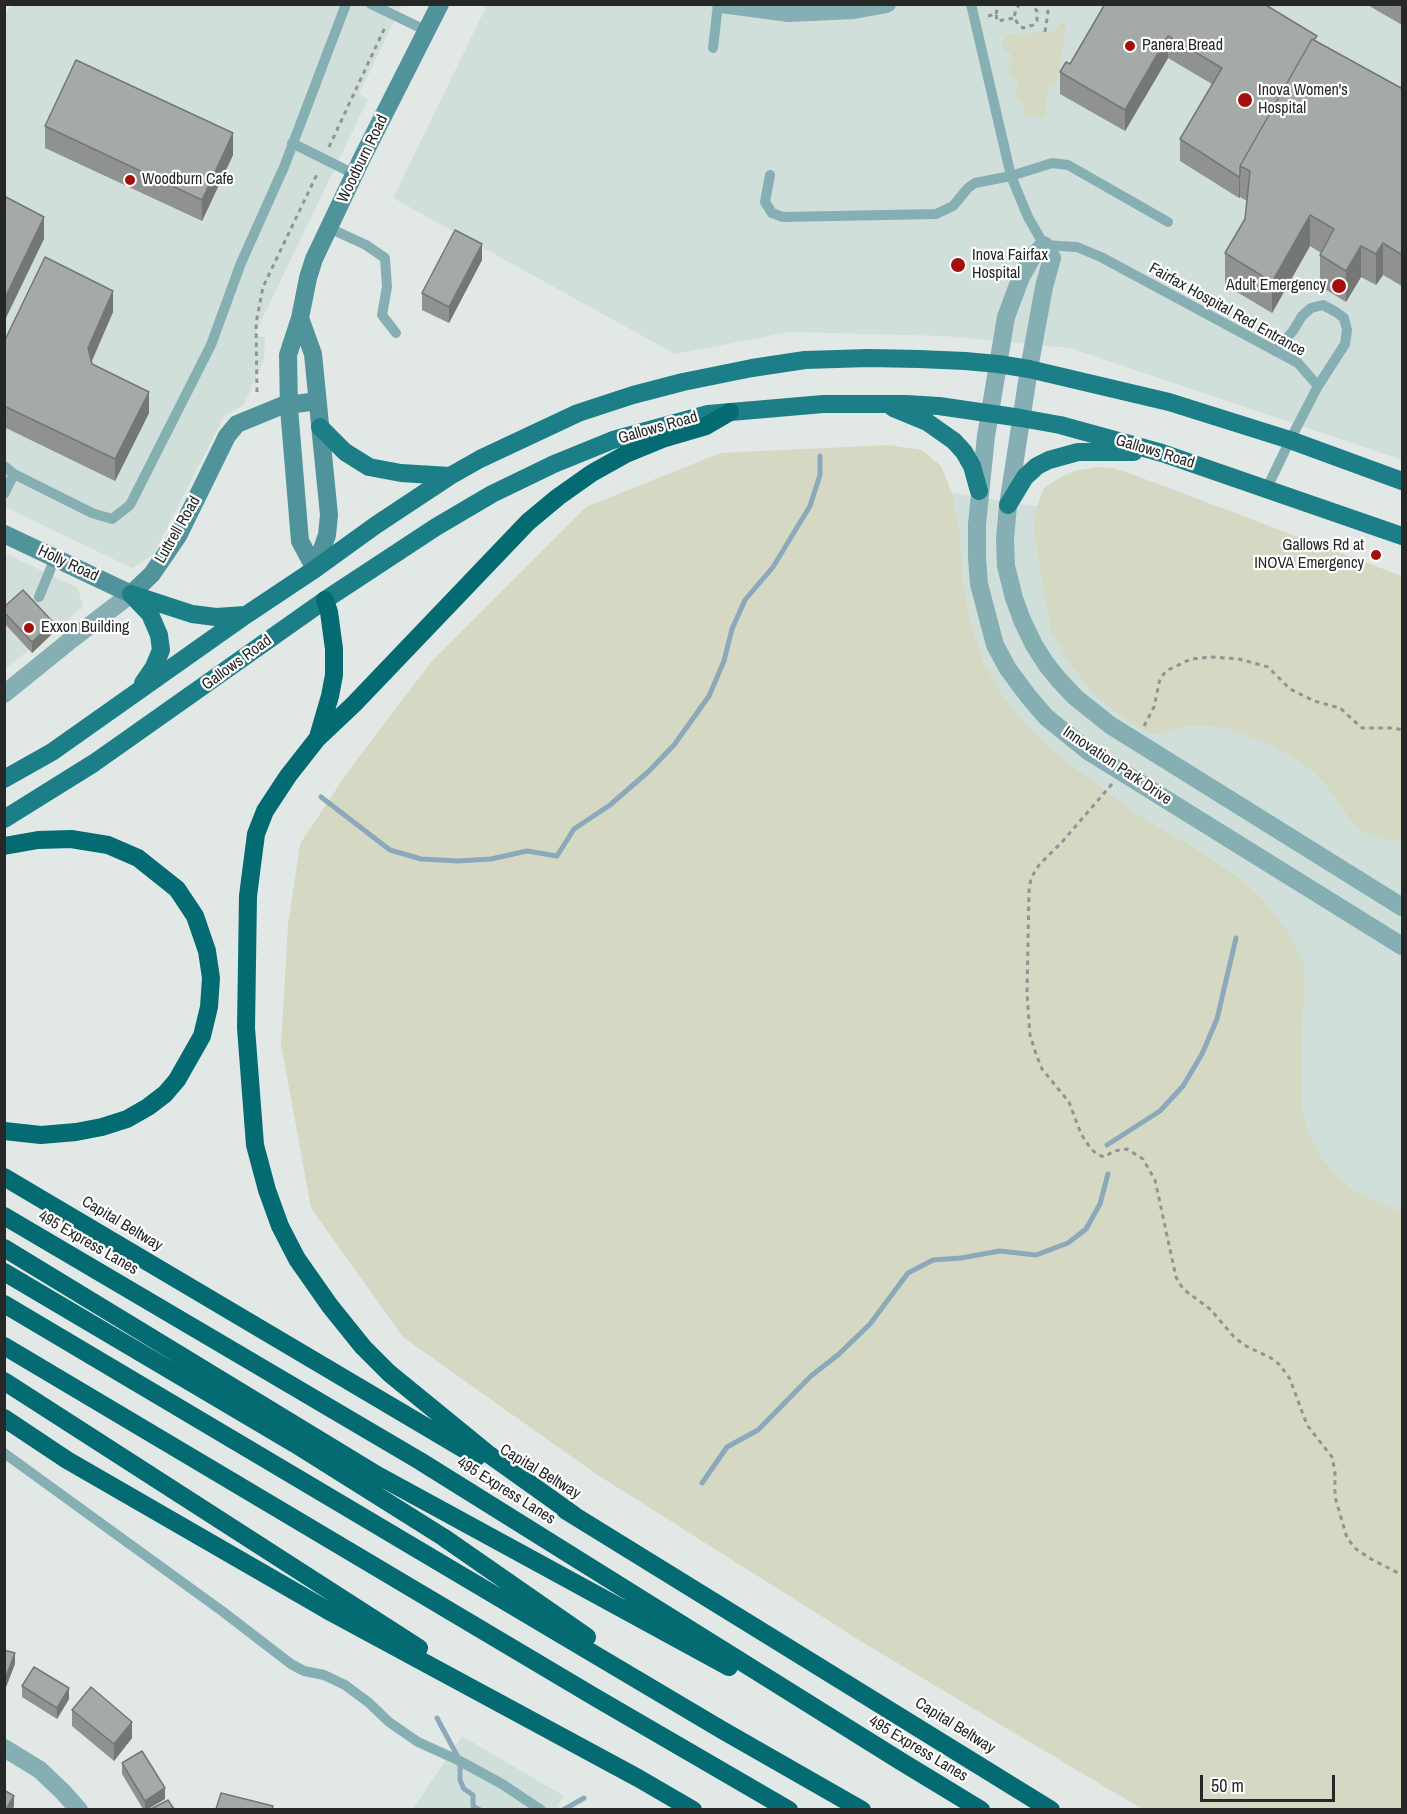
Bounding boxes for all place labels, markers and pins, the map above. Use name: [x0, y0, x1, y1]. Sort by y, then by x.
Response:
place label: Panera Bread: [1142, 36, 1223, 56]
marker: Panera Bread: [1123, 39, 1137, 53]
place label: Inova Women's Hospital: [1258, 81, 1348, 119]
marker: Inova Women's Hospital: [1236, 91, 1254, 109]
place label: Woodburn Cafe: [142, 170, 234, 190]
marker: Woodburn Cafe: [123, 173, 137, 187]
place label: Inova Fairfax Hospital: [972, 246, 1048, 284]
marker: Inova Fairfax Hospital: [949, 256, 967, 274]
place label: Adult Emergency: [1226, 276, 1326, 296]
marker: Adult Emergency: [1330, 277, 1348, 295]
place label: Gallows Rd at INOVA Emergency: [1254, 536, 1364, 574]
marker: Gallows Rd at INOVA Emergency: [1369, 548, 1383, 562]
place label: Exxon Building: [41, 618, 129, 638]
marker: Exxon Building: [22, 621, 36, 635]

